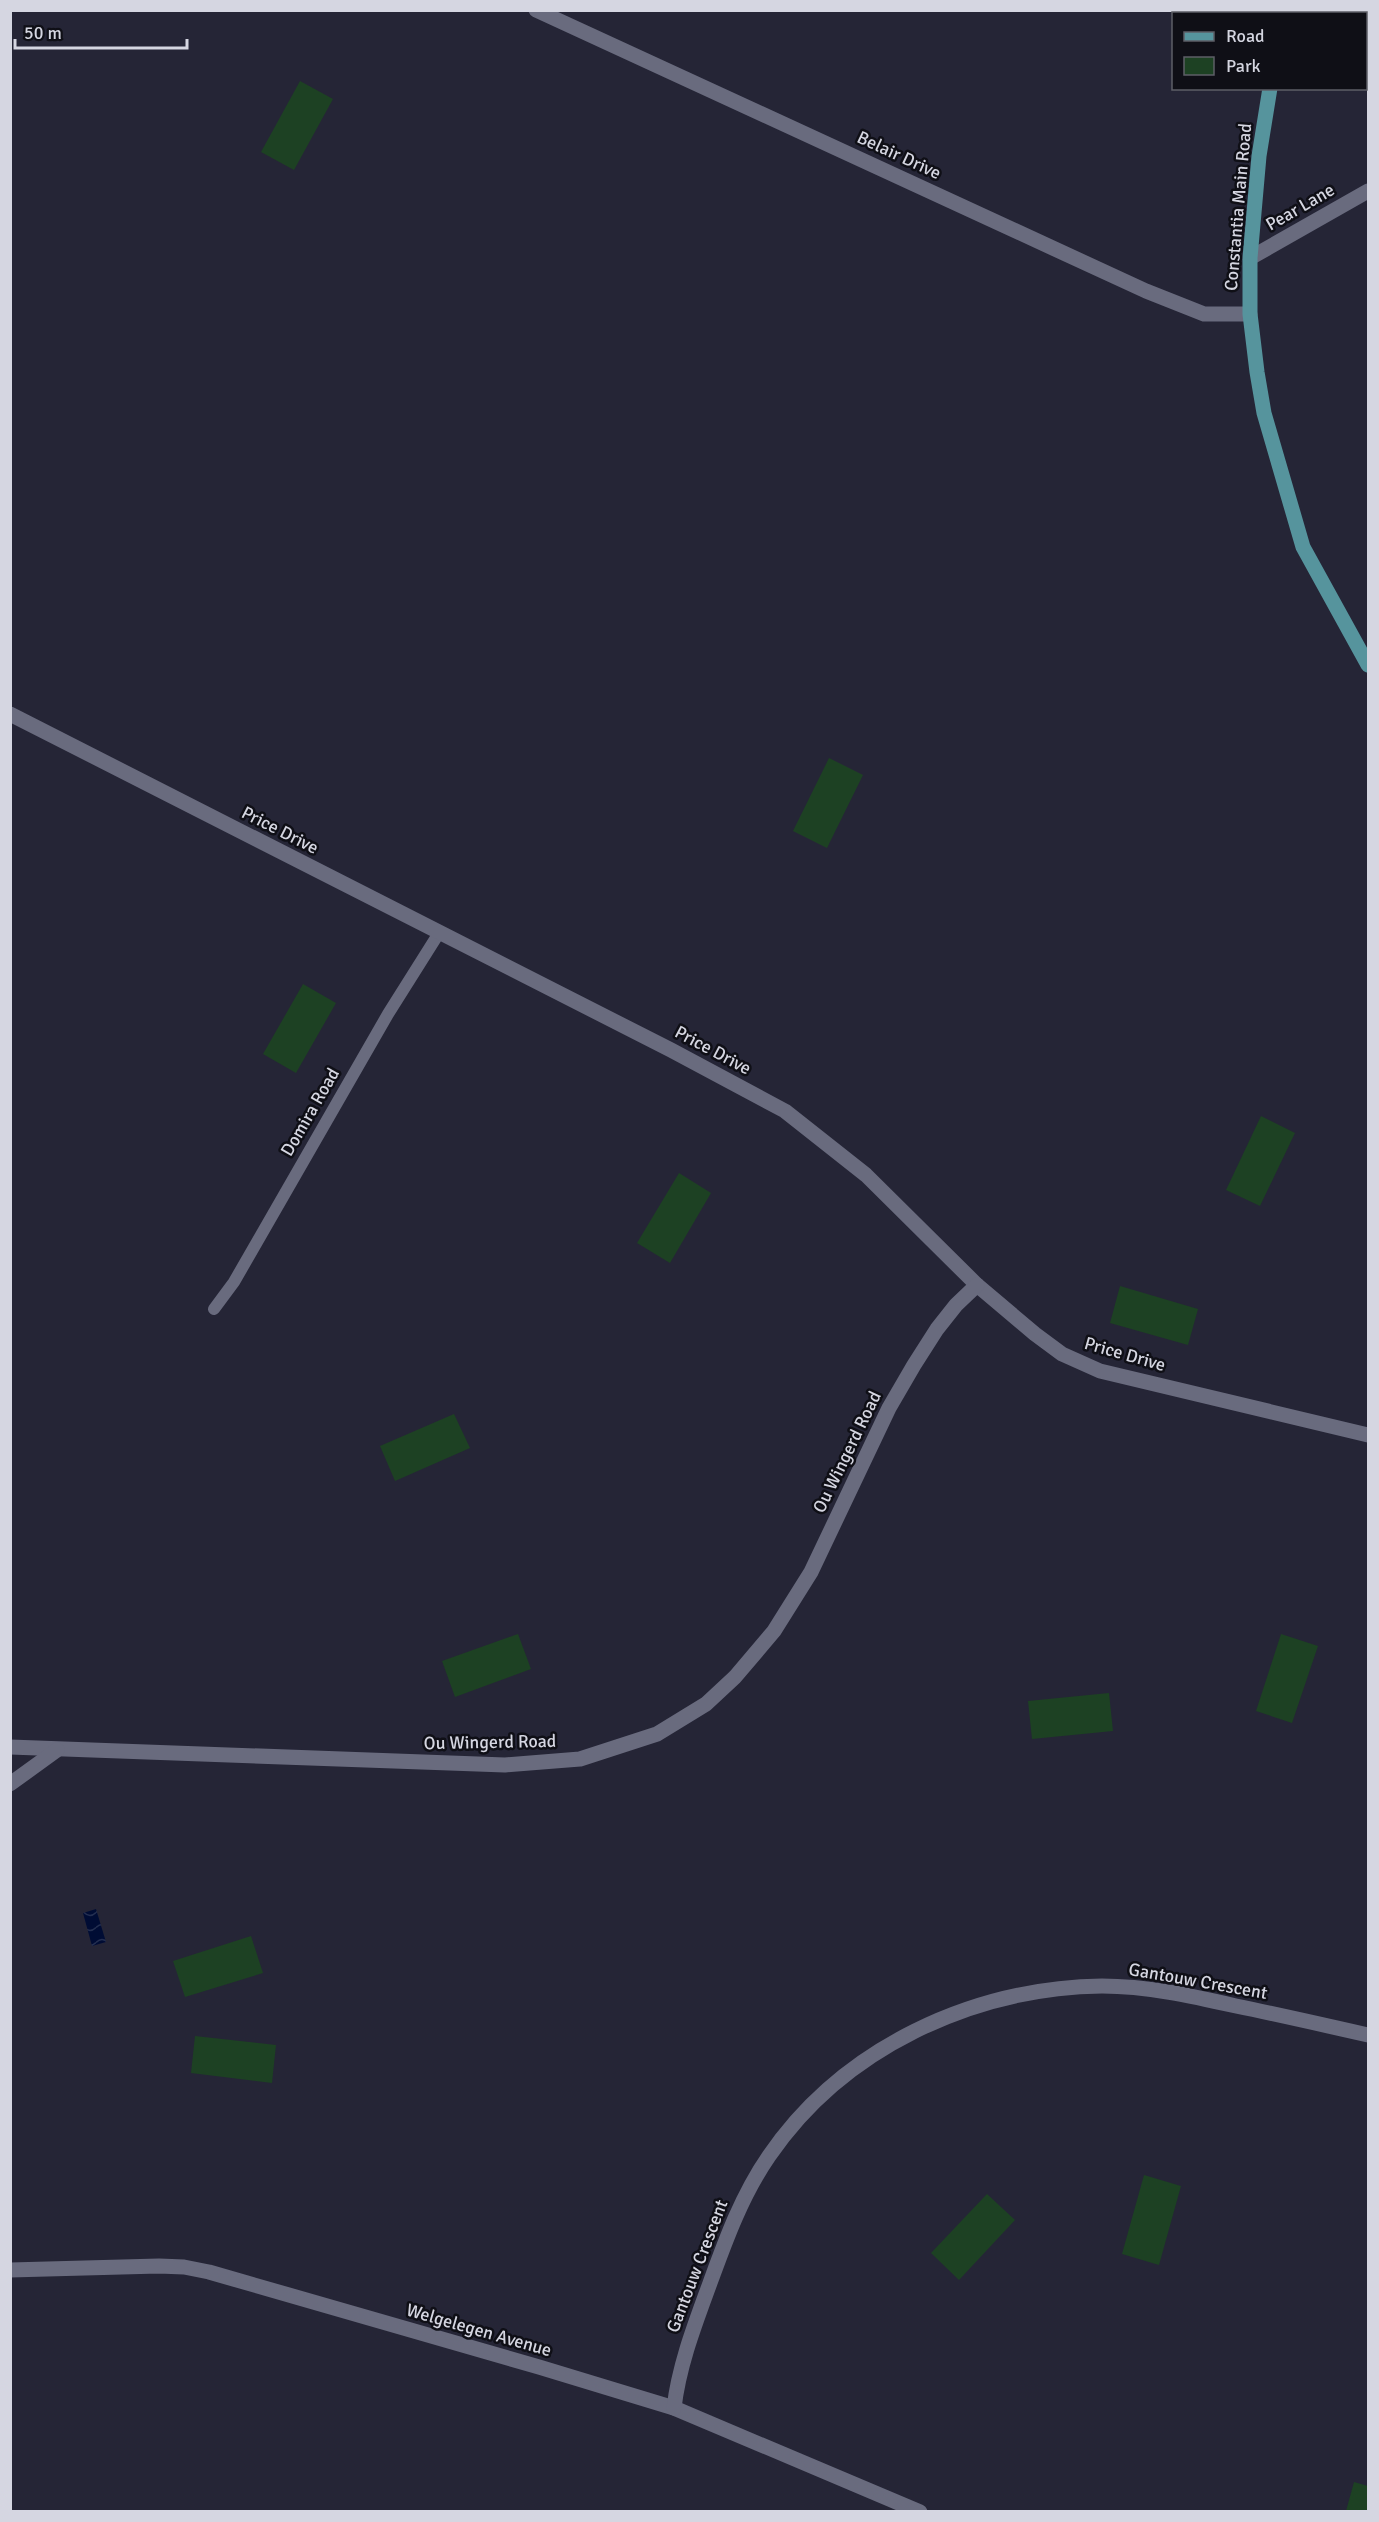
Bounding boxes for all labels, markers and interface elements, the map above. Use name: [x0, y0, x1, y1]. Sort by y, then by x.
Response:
scale bar: [15, 12, 188, 50]
legend: [1172, 12, 1367, 90]
text: 50 m: [24, 22, 62, 44]
text: Road: [1226, 25, 1265, 47]
text: Park: [1226, 55, 1261, 77]
street label: Constantia Main Road: [1220, 122, 1256, 292]
street label: Belair Drive: [854, 126, 944, 184]
street label: Pear Lane: [1262, 179, 1338, 235]
street label: Price Drive: [238, 801, 322, 859]
street label: Price Drive: [671, 1021, 755, 1079]
street label: Domira Road: [276, 1064, 344, 1160]
street label: Price Drive: [1082, 1332, 1168, 1376]
street label: Ou Wingerd Road: [808, 1388, 886, 1516]
street label: Ou Wingerd Road: [423, 1730, 557, 1754]
street label: Gantouw Crescent: [1127, 1958, 1269, 2004]
street label: Gantouw Crescent: [662, 2197, 732, 2335]
street label: Welgelegen Avenue: [404, 2299, 554, 2361]

